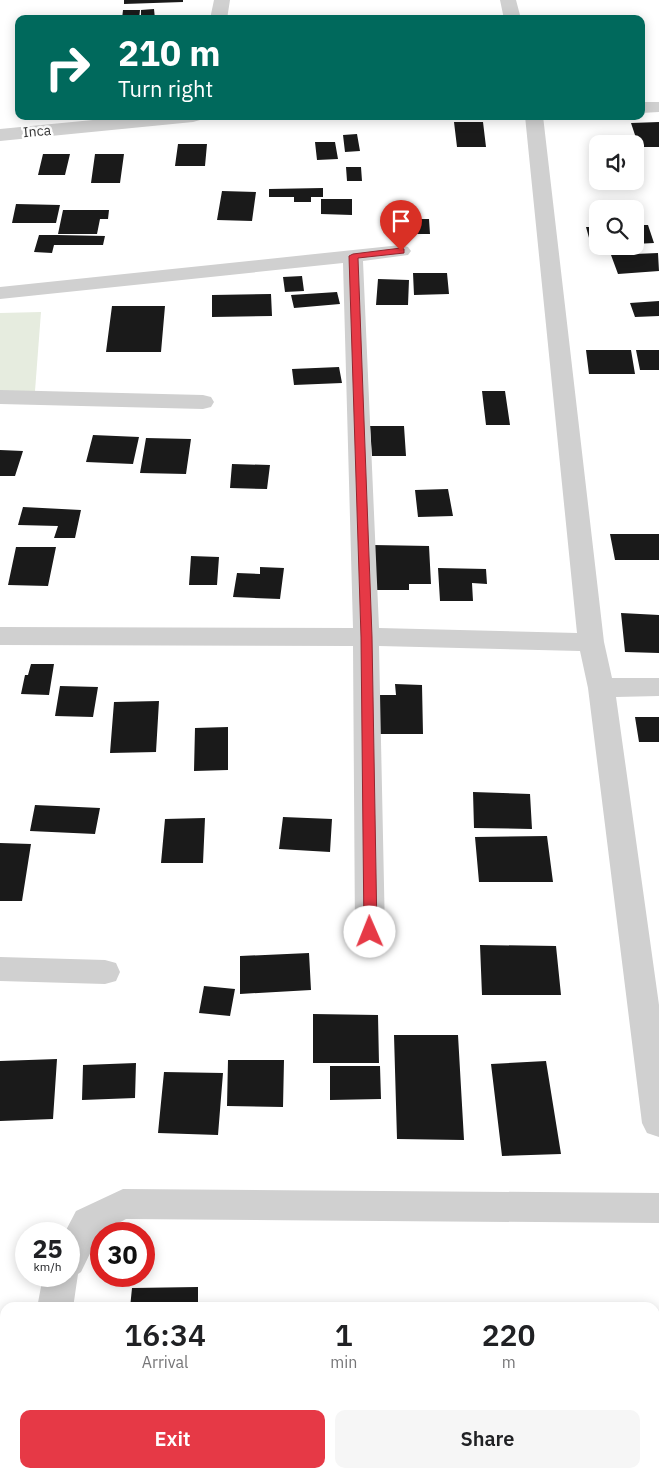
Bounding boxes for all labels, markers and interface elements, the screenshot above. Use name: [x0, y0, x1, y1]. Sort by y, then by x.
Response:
text: 210 m: [118, 30, 221, 76]
icon: right: [35, 35, 100, 100]
text: Turn right: [118, 74, 213, 103]
street label: Inca: [22, 121, 52, 141]
map controls: [589, 135, 644, 255]
button: sound: [589, 135, 644, 190]
pin: [380, 200, 422, 251]
button: search: [589, 200, 644, 255]
icon: arrive: [387, 207, 415, 235]
position arrow: [343, 905, 395, 957]
speed limit sign: 30: [90, 1222, 155, 1287]
text: 25: [32, 1232, 63, 1265]
text: km/h: [33, 1259, 62, 1274]
text: 16:34: [124, 1315, 206, 1354]
text: 1: [335, 1315, 353, 1354]
text: 220: [482, 1315, 536, 1354]
text: Arrival: [142, 1352, 188, 1372]
text: min: [330, 1352, 357, 1372]
text: m: [502, 1352, 516, 1372]
button: Exit: [20, 1410, 325, 1468]
button: Share: [335, 1410, 640, 1468]

